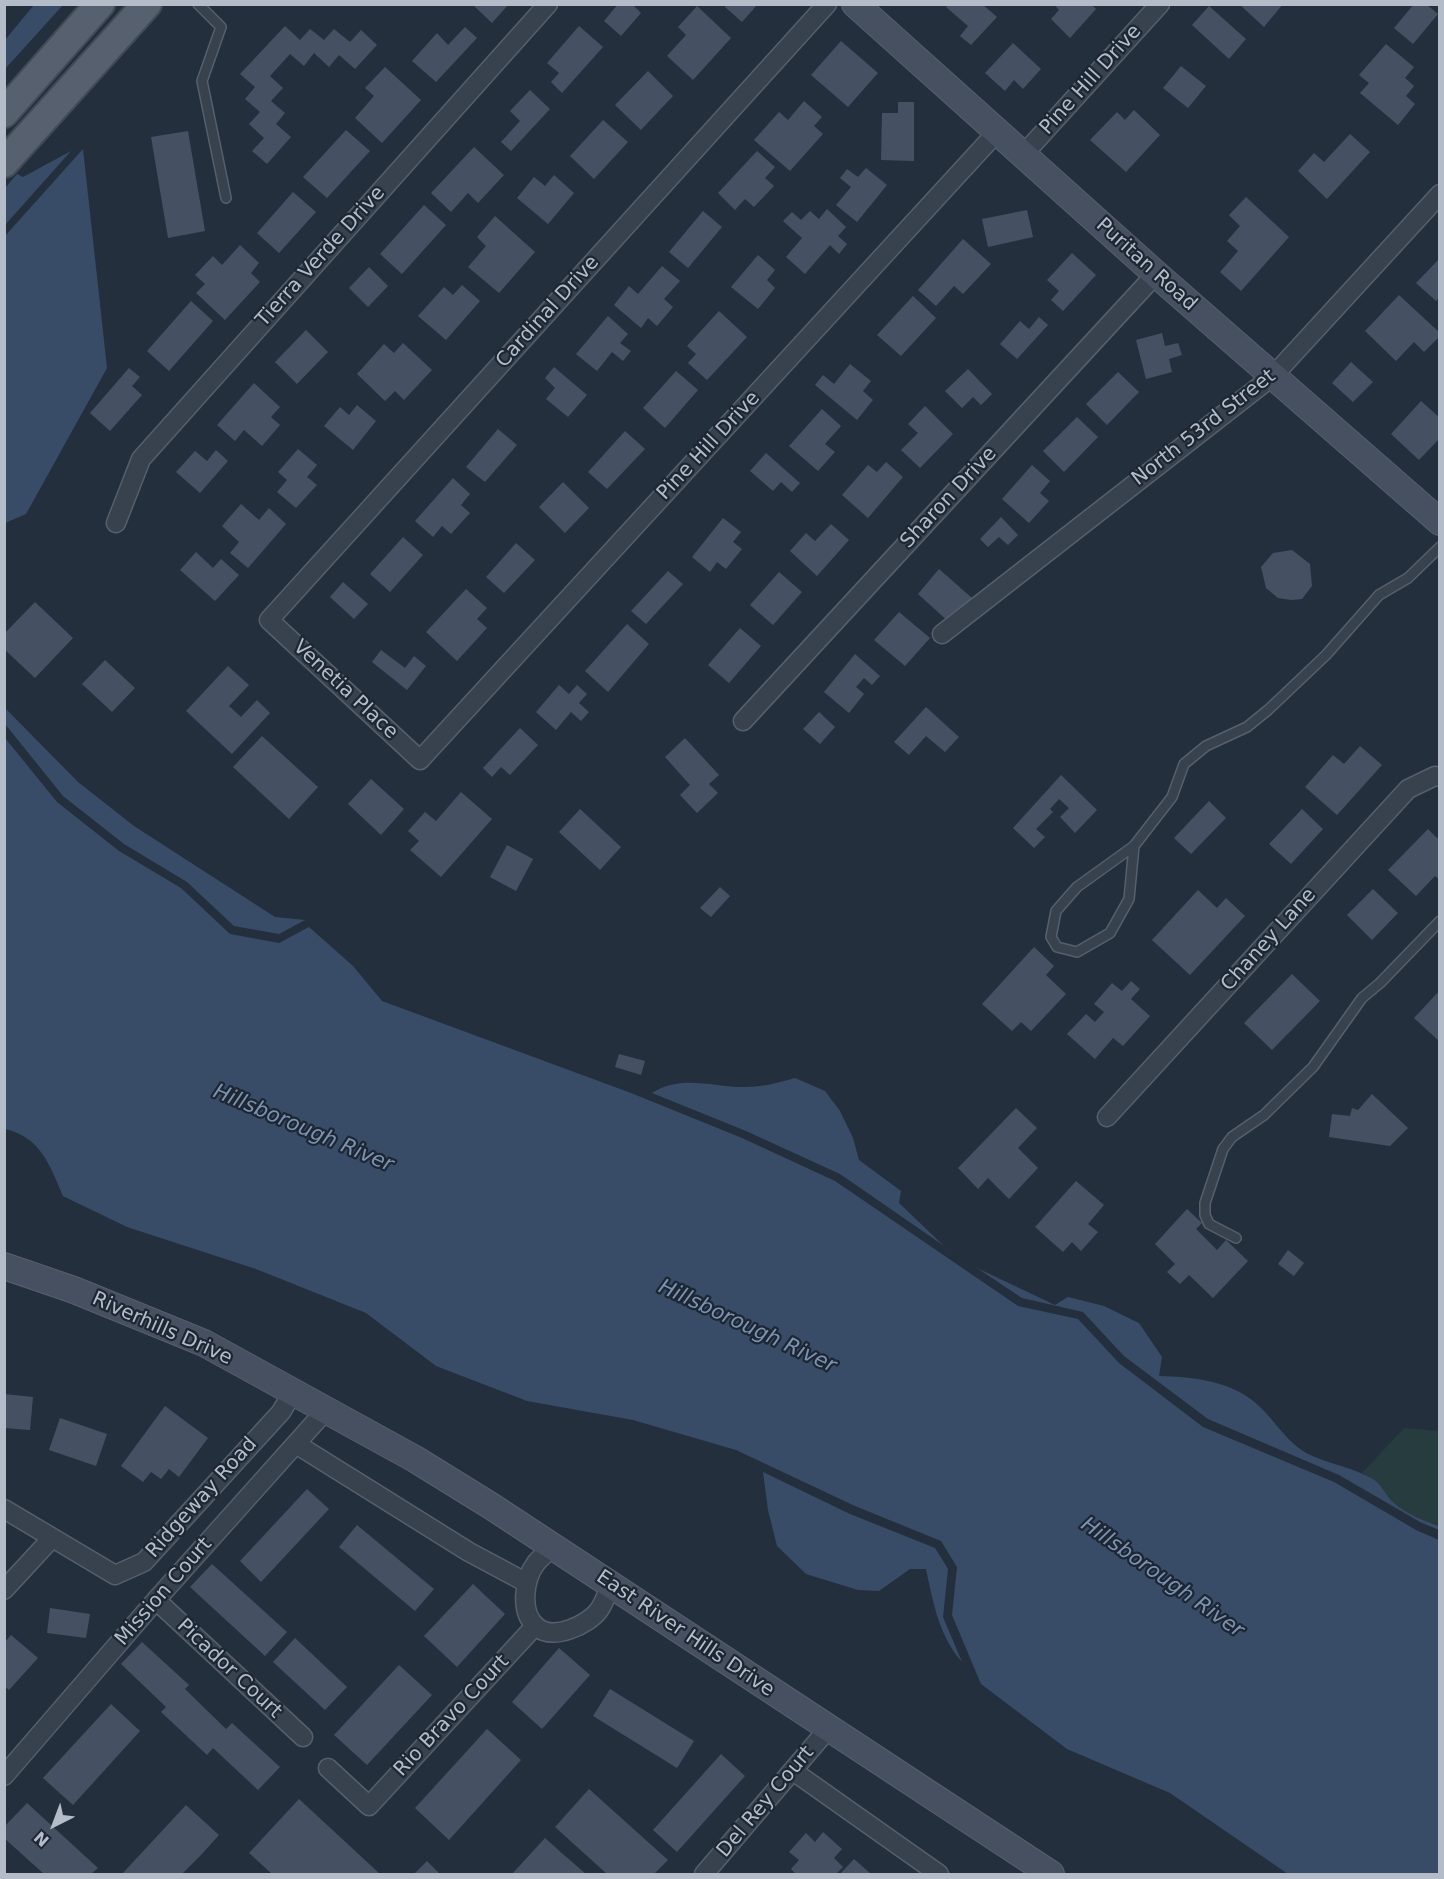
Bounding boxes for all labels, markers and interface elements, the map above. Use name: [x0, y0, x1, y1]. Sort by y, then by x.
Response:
street label: Pine Hill Drive: [1035, 20, 1147, 140]
street label: Tierra Verde Drive: [251, 182, 391, 332]
street label: Puritan Road: [1091, 213, 1201, 317]
street label: Cardinal Drive: [491, 251, 605, 373]
street label: North 53rd Street: [1127, 365, 1281, 491]
street label: Pine Hill Drive: [653, 387, 765, 505]
street label: Sharon Drive: [896, 442, 1002, 554]
street label: Venetia Place: [288, 635, 402, 745]
street label: Chaney Lane: [1216, 883, 1322, 997]
water label: Hillsborough River: [209, 1080, 397, 1178]
water label: Hillsborough River: [654, 1275, 840, 1379]
street label: Riverhills Drive: [88, 1287, 236, 1371]
street label: Ridgeway Road: [142, 1433, 262, 1563]
water label: Hillsborough River: [1076, 1512, 1248, 1644]
street label: Mission Court: [111, 1533, 217, 1651]
street label: East River Hills Drive: [591, 1565, 779, 1703]
street label: Picador Court: [171, 1614, 287, 1724]
street label: Rio Bravo Court: [389, 1650, 515, 1782]
street label: Del Rey Court: [712, 1741, 820, 1863]
north arrow: [24, 1795, 84, 1855]
text: N: [30, 1827, 53, 1850]

